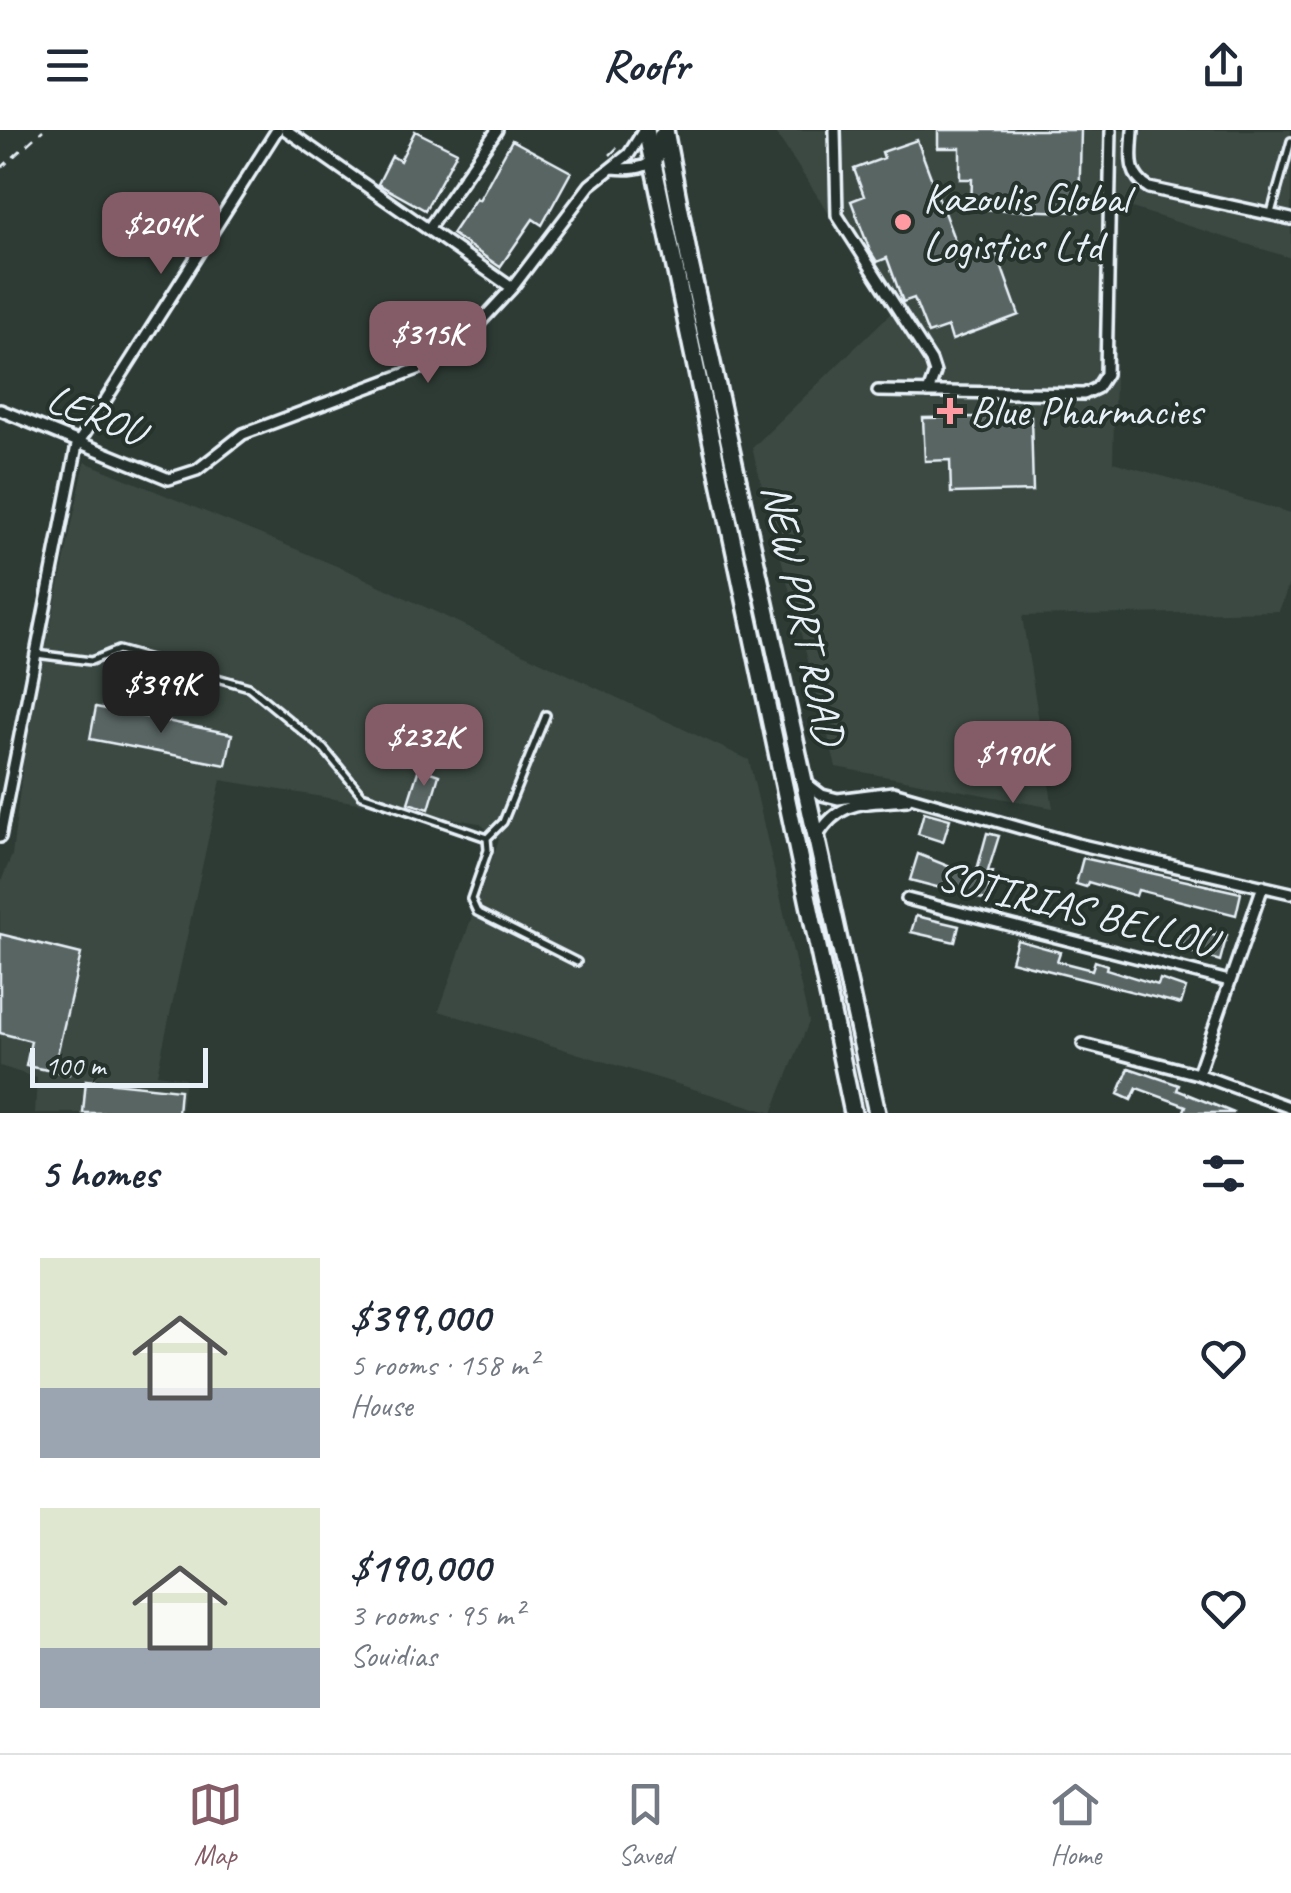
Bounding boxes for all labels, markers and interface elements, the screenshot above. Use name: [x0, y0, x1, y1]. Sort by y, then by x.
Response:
text: Roofr: [602, 37, 689, 94]
icon: menu: [40, 38, 95, 93]
icon: share: [1196, 38, 1251, 93]
place label: Kazoulis Global Logistics Ltd: [923, 172, 1136, 273]
pin: $204K: [91, 192, 231, 277]
text: $204K: [124, 204, 198, 245]
marker: Kazoulis Global Logistics Ltd: [892, 211, 914, 233]
pin: $315K: [358, 301, 498, 386]
text: $315K: [391, 313, 465, 354]
street label: LEROU: [39, 372, 158, 461]
place label: Blue Pharmacies: [970, 385, 1206, 438]
marker: Blue Pharmacies: [939, 400, 961, 422]
street label: NEW PORT ROAD: [750, 479, 857, 753]
pin: $399K: [91, 651, 231, 736]
text: $399K: [124, 663, 198, 704]
pin: $232K: [354, 704, 494, 789]
text: $232K: [387, 716, 461, 757]
pin: $190K: [943, 721, 1083, 806]
text: $190K: [976, 733, 1050, 774]
street label: SOTIRIAS BELLOU: [932, 849, 1228, 971]
scale bar: [30, 1043, 208, 1088]
text: 100 m: [45, 1048, 105, 1083]
icon: filters: [1196, 1146, 1251, 1201]
text: 5 homes: [40, 1147, 158, 1200]
text: $399,000: [350, 1291, 490, 1344]
icon: home: [120, 1298, 240, 1418]
icon: heart: [1196, 1331, 1251, 1386]
text: 5 rooms · 158 m²: [350, 1344, 537, 1385]
text: House: [350, 1385, 412, 1426]
text: $190,000: [350, 1541, 490, 1594]
icon: home: [120, 1548, 240, 1668]
icon: heart: [1196, 1581, 1251, 1636]
text: 3 rooms · 95 m²: [350, 1594, 523, 1635]
text: Souidias: [350, 1635, 437, 1676]
tab: Map: [188, 1777, 243, 1872]
tab: Saved: [618, 1777, 673, 1872]
tab: Home: [1048, 1777, 1103, 1872]

